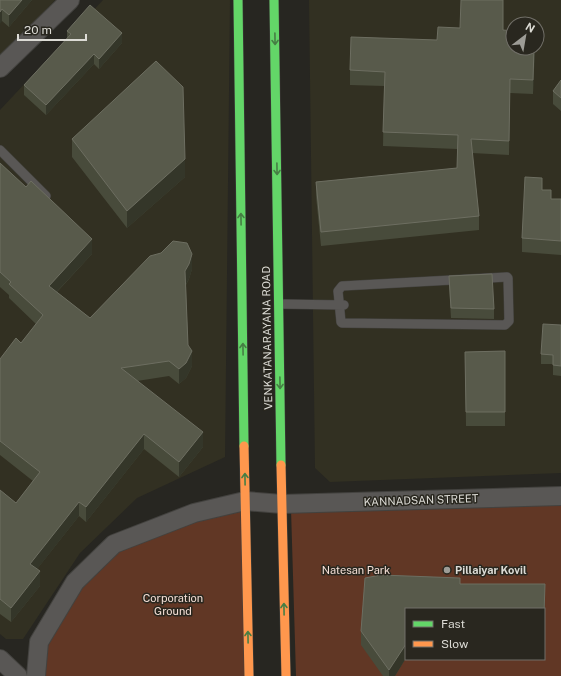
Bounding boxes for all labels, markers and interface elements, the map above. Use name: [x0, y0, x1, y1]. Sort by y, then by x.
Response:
scale bar: [18, 16, 86, 42]
north arrow: [505, 16, 545, 56]
text: N: [523, 20, 537, 35]
text: 20 m: [24, 23, 52, 37]
one-way arrow: [271, 32, 279, 45]
one-way arrow: [273, 162, 281, 175]
one-way arrow: [237, 213, 245, 226]
street label: VENKATANARAYANA ROAD: [260, 266, 274, 410]
one-way arrow: [239, 343, 247, 356]
one-way arrow: [276, 376, 284, 389]
one-way arrow: [241, 473, 249, 486]
street label: KANNADSAN STREET: [363, 492, 479, 508]
park label: Natesan Park: [322, 564, 390, 576]
place label: Pillaiyar Kovil: [455, 564, 527, 576]
marker: Pillaiyar Kovil: [442, 565, 452, 575]
park label: Corporation Ground: [143, 592, 203, 617]
one-way arrow: [281, 603, 288, 616]
legend: [405, 608, 545, 660]
text: Fast: [441, 617, 466, 631]
one-way arrow: [245, 631, 252, 644]
text: Slow: [441, 637, 469, 651]

